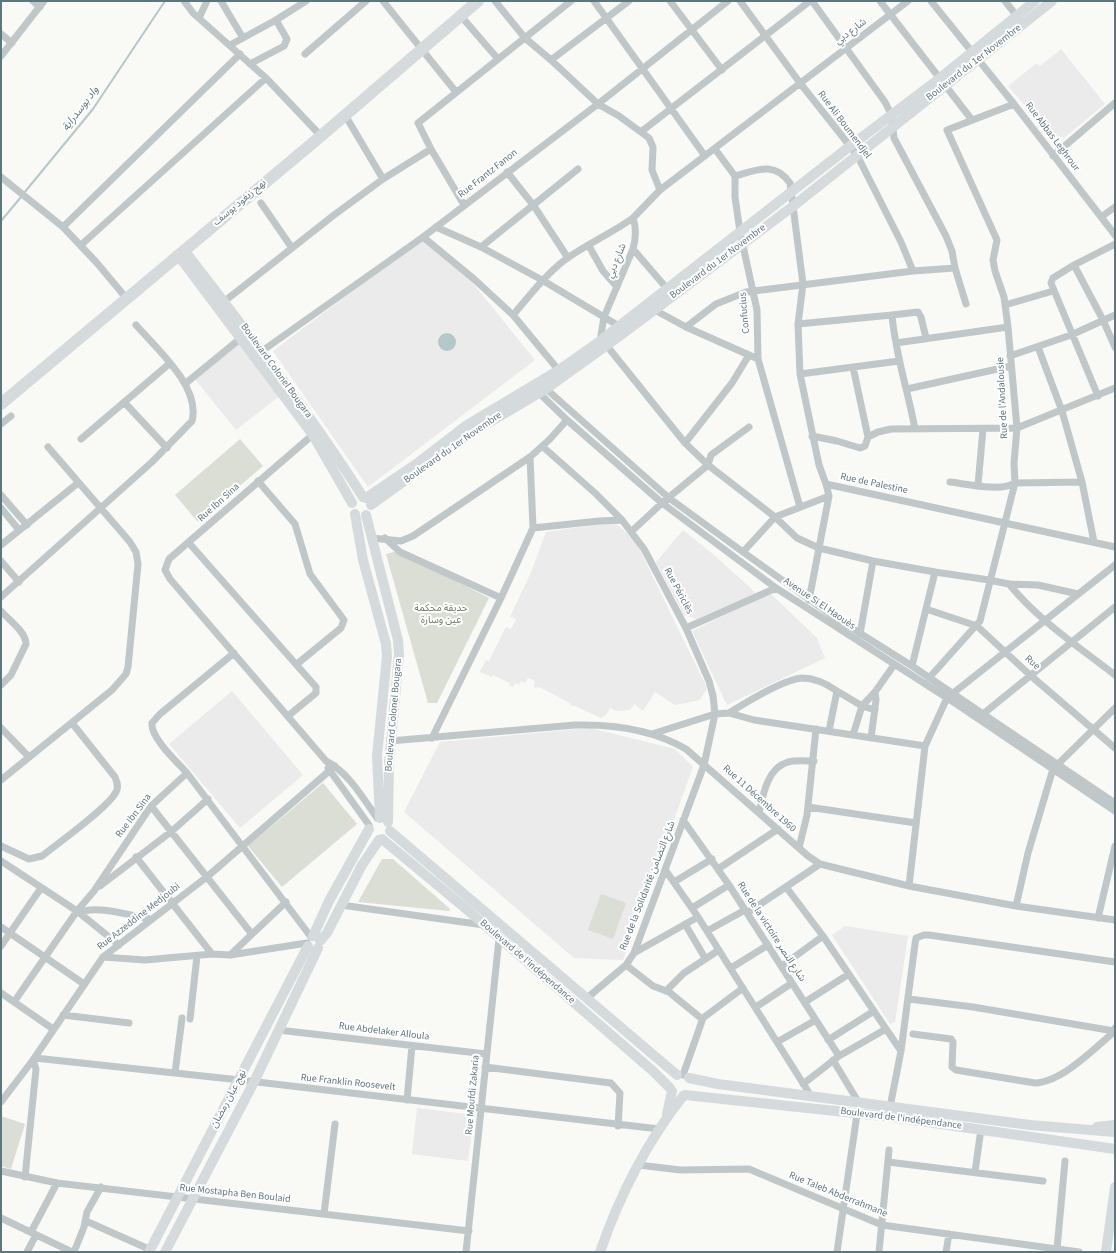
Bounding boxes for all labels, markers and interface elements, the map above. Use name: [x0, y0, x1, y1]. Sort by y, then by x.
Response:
street label: شارع دبي: [833, 16, 869, 48]
street label: Boulevard du 1er Novembre: [924, 22, 1024, 104]
water label: واد بوسدراية: [60, 84, 102, 134]
street label: Rue Ali Boumendjel: [815, 89, 873, 161]
street label: Rue Abbas Leghrour: [1022, 100, 1082, 174]
street label: Rue Frantz Fanon: [456, 147, 520, 201]
street label: نهج زيغود يوسف: [211, 177, 269, 229]
street label: Boulevard du 1er Novembre: [668, 222, 768, 302]
street label: شارع دبي: [605, 242, 629, 280]
street label: Confucius: [737, 292, 753, 334]
street label: Boulevard Colonel Bougara: [238, 321, 314, 421]
street label: Rue de l'Andalousie: [995, 357, 1011, 439]
street label: Boulevard du 1er Novembre: [402, 410, 504, 486]
street label: Rue de Palestine: [839, 471, 909, 497]
street label: Rue Ibn Sina: [196, 481, 242, 525]
street label: Rue Périclès: [661, 566, 695, 616]
street label: Avenue Si El Haouès: [781, 576, 857, 632]
park label: حديقة محكمة عين وسارة: [414, 603, 468, 626]
street label: Rue: [1022, 653, 1042, 673]
street label: Boulevard Colonel Bougara: [383, 658, 405, 772]
street label: Rue 11 Décembre 1960: [720, 763, 798, 835]
street label: Rue Ibn Sina: [114, 792, 154, 840]
street label: Rue de la Solidarité شارع التضامن: [618, 820, 678, 952]
street label: Rue de la victoire شارع النصر: [734, 880, 808, 984]
street label: Rue Azzeddine Medjoubi: [95, 881, 183, 953]
street label: Boulevard de l'indépendance: [477, 917, 577, 1007]
street label: Rue Abdelaker Alloula: [338, 1020, 430, 1044]
street label: Rue Moufdi Zakaria: [464, 1055, 482, 1135]
street label: نهج عبان رمضان: [209, 1068, 249, 1130]
street label: Rue Franklin Roosevelt: [300, 1072, 396, 1094]
street label: Boulevard de l'indépendance: [840, 1106, 962, 1132]
street label: Rue Taleb Abderrahmane: [787, 1170, 889, 1220]
street label: Rue Mostapha Ben Boulaid: [179, 1182, 291, 1206]

